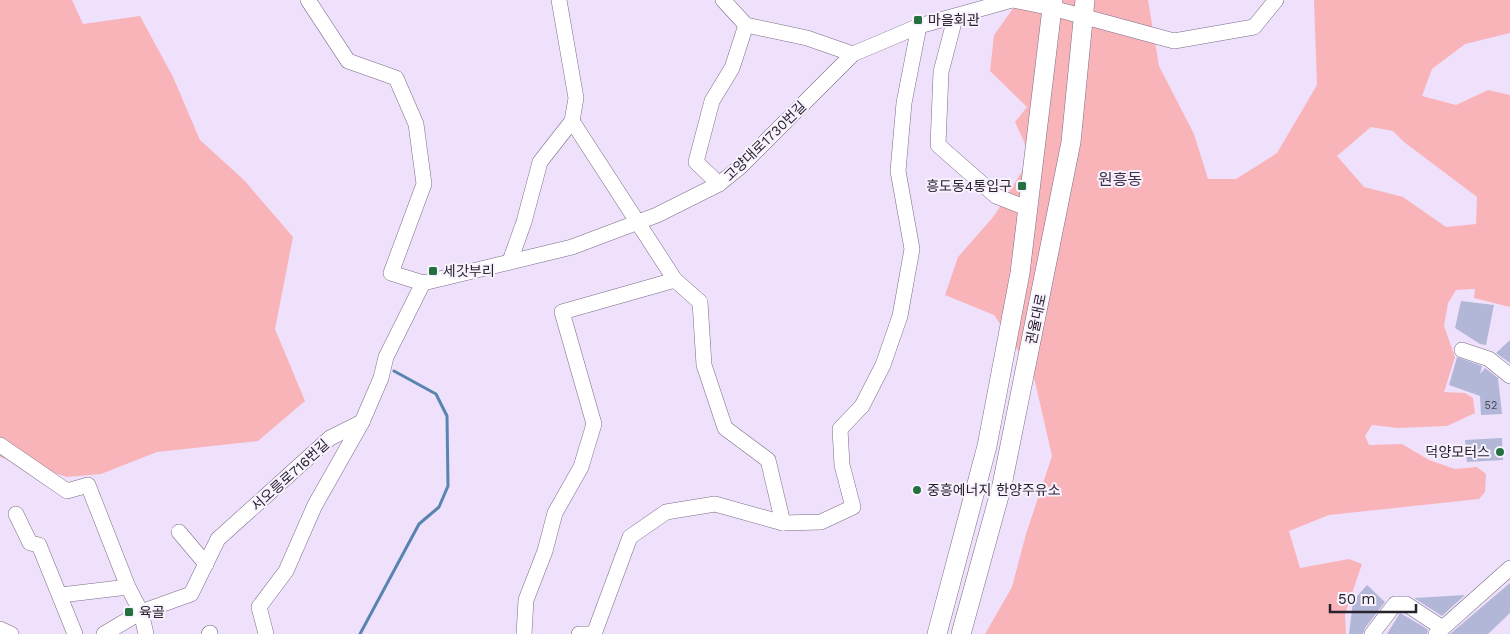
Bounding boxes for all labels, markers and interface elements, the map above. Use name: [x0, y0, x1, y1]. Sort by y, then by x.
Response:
place label: 마을회관: [928, 12, 980, 28]
marker: 마을회관: [912, 14, 924, 26]
street label: 고양대로1730번길: [721, 98, 809, 184]
district label: 원흥동: [1098, 170, 1142, 189]
place label: 흥도동4통입구: [926, 178, 1012, 194]
marker: 흥도동4통입구: [1016, 180, 1028, 192]
place label: 세갓부리: [443, 263, 495, 279]
marker: 세갓부리: [427, 265, 439, 277]
street label: 권율대로: [1023, 292, 1049, 346]
house number: 52: [1485, 399, 1497, 412]
street label: 서오릉로716번길: [248, 436, 332, 514]
place label: 덕양모터스: [1426, 444, 1490, 460]
marker: 덕양모터스: [1494, 446, 1506, 458]
place label: 중흥에너지 한양주유소: [927, 482, 1061, 498]
marker: 중흥에너지 한양주유소: [911, 484, 923, 496]
scale bar: [1330, 582, 1416, 614]
text: 50 m: [1338, 590, 1375, 608]
place label: 육골: [139, 604, 165, 620]
marker: 육골: [123, 606, 135, 618]

